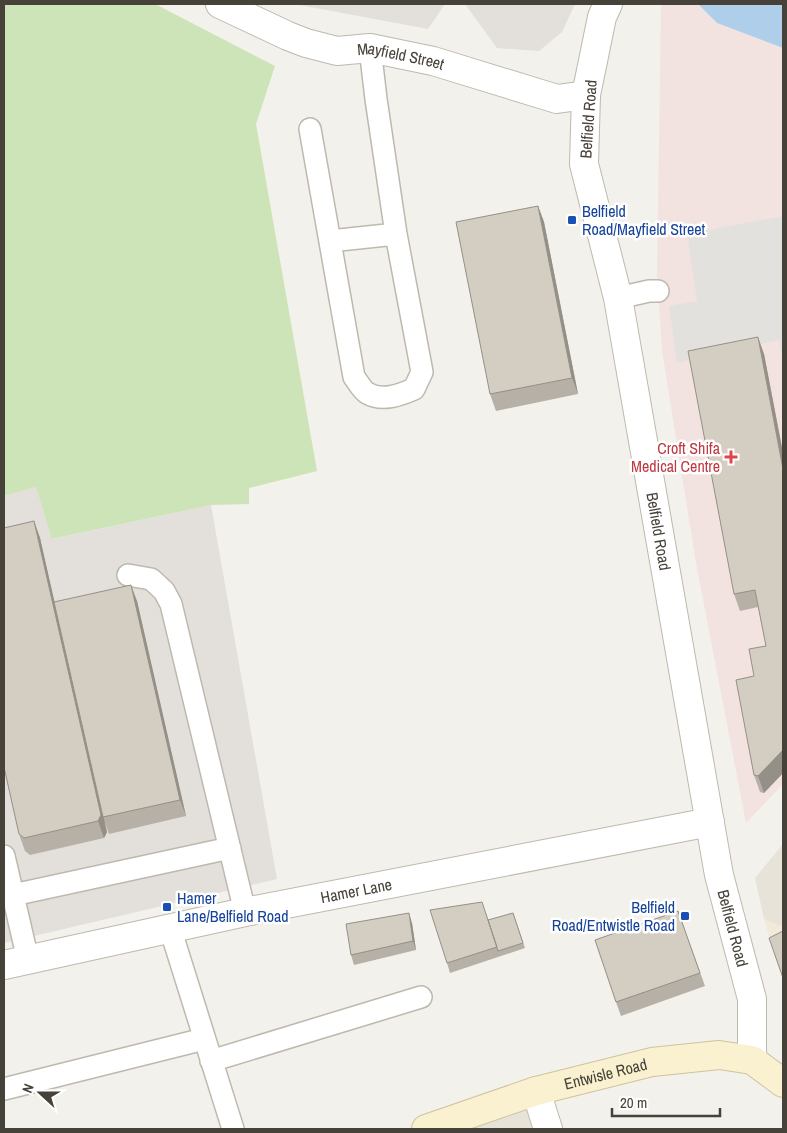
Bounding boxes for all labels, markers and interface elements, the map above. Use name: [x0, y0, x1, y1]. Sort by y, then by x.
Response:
street label: Mayfield Street: [356, 37, 447, 75]
street label: Belfield Road: [574, 79, 602, 159]
place label: Belfield Road/Mayfield Street: [582, 200, 706, 240]
marker: Belfield Road/Mayfield Street: [566, 214, 578, 226]
place label: Croft Shifa Medical Centre: [631, 437, 721, 477]
marker: Croft Shifa Medical Centre: [724, 450, 738, 464]
street label: Belfield Road: [641, 491, 676, 572]
street label: Hamer Lane: [319, 873, 394, 908]
place label: Hamer Lane/Belfield Road: [177, 887, 289, 927]
street label: Belfield Road: [712, 887, 754, 969]
place label: Belfield Road/Entwistle Road: [552, 896, 675, 936]
marker: Hamer Lane/Belfield Road: [161, 901, 173, 913]
marker: Belfield Road/Entwistle Road: [679, 910, 691, 922]
street label: Entwisle Road: [562, 1053, 649, 1095]
north arrow: [15, 1068, 65, 1118]
text: N: [18, 1081, 38, 1095]
scale bar: [612, 1086, 720, 1118]
text: 20 m: [620, 1092, 647, 1113]

